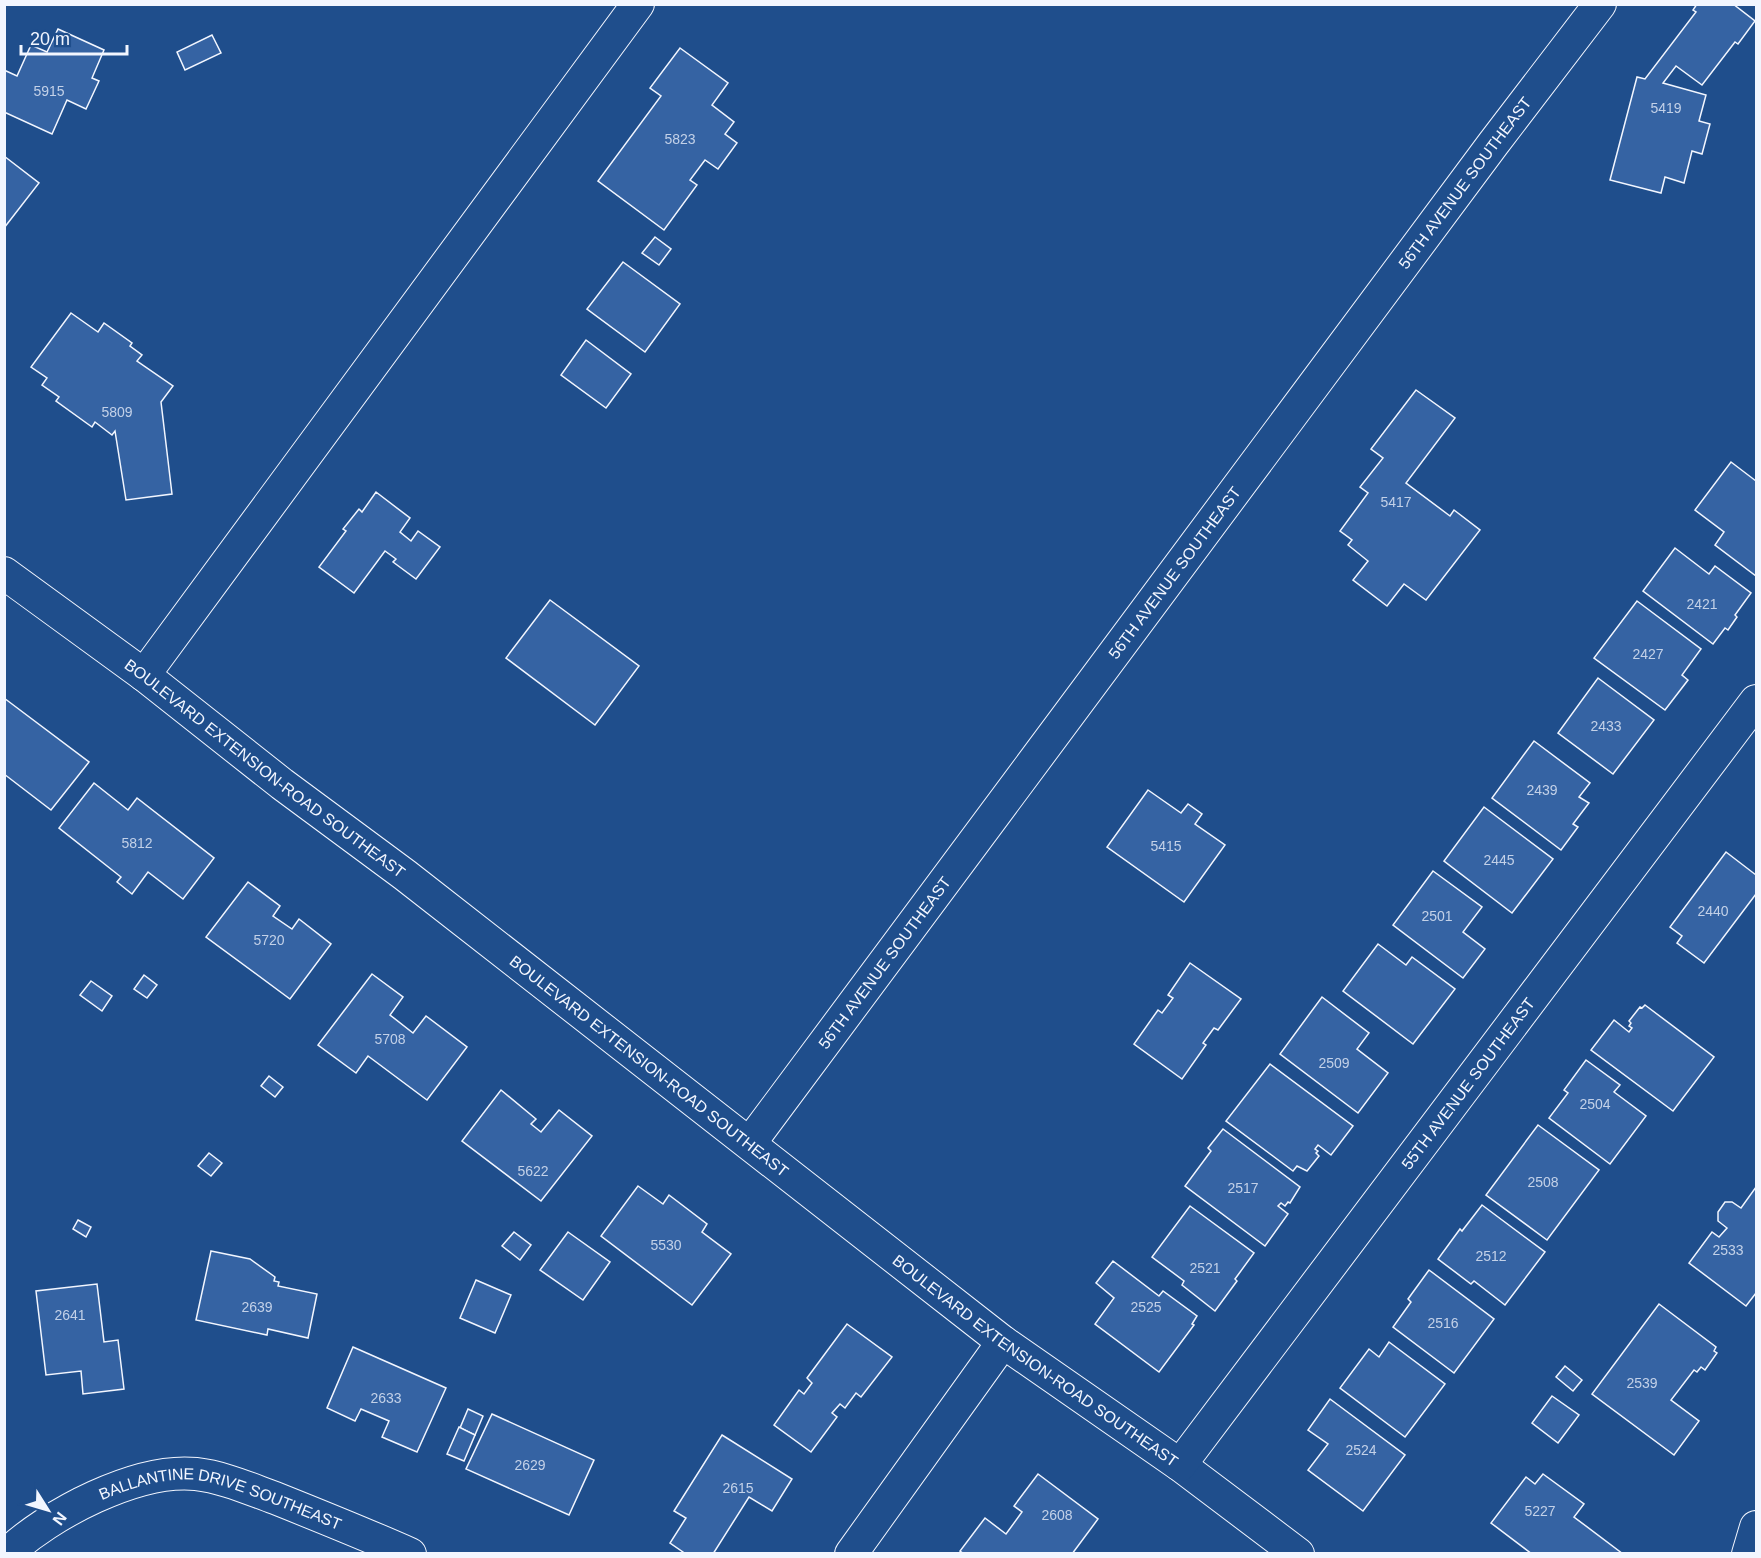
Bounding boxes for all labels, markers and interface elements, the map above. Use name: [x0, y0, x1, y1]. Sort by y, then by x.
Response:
scale bar: [21, 18, 128, 56]
text: 20 m: [30, 29, 70, 49]
house number: 5915: [33, 83, 65, 99]
street label: 56TH AVENUE SOUTHEAST: [1395, 94, 1535, 272]
house number: 5419: [1650, 100, 1682, 116]
house number: 5823: [664, 131, 696, 147]
house number: 5809: [101, 404, 133, 420]
street label: 56TH AVENUE SOUTHEAST: [1105, 483, 1244, 662]
house number: 5417: [1380, 494, 1412, 510]
house number: 2421: [1686, 596, 1718, 612]
house number: 2427: [1632, 646, 1664, 662]
street label: BOULEVARD EXTENSION-ROAD SOUTHEAST: [121, 656, 408, 881]
house number: 2433: [1590, 718, 1622, 734]
house number: 2439: [1526, 782, 1558, 798]
house number: 5812: [121, 835, 153, 851]
house number: 5415: [1150, 838, 1182, 854]
house number: 2445: [1483, 852, 1515, 868]
street label: 56TH AVENUE SOUTHEAST: [815, 873, 954, 1052]
house number: 2440: [1697, 903, 1729, 919]
house number: 2501: [1421, 908, 1453, 924]
house number: 5720: [253, 932, 285, 948]
street label: BOULEVARD EXTENSION-ROAD SOUTHEAST: [506, 952, 792, 1180]
street label: 55TH AVENUE SOUTHEAST: [1398, 995, 1538, 1172]
house number: 5708: [374, 1031, 406, 1047]
house number: 2509: [1318, 1055, 1350, 1071]
house number: 2504: [1579, 1096, 1611, 1112]
house number: 5622: [517, 1163, 549, 1179]
house number: 2508: [1527, 1174, 1559, 1190]
house number: 2517: [1227, 1180, 1259, 1196]
house number: 5530: [650, 1237, 682, 1253]
house number: 2533: [1712, 1242, 1744, 1258]
house number: 2512: [1475, 1248, 1507, 1264]
street label: BOULEVARD EXTENSION-ROAD SOUTHEAST: [889, 1251, 1181, 1470]
house number: 2521: [1189, 1260, 1221, 1276]
house number: 2639: [241, 1299, 273, 1315]
house number: 2525: [1130, 1299, 1162, 1315]
house number: 2641: [54, 1307, 86, 1323]
house number: 2516: [1427, 1315, 1459, 1331]
house number: 2539: [1626, 1375, 1658, 1391]
house number: 2633: [370, 1390, 402, 1406]
house number: 2524: [1345, 1442, 1377, 1458]
house number: 2629: [514, 1457, 546, 1473]
street label: BALLANTINE DRIVE SOUTHEAST: [96, 1465, 344, 1533]
north arrow: [18, 1480, 78, 1540]
house number: 2615: [722, 1480, 754, 1496]
house number: 5227: [1524, 1503, 1556, 1519]
house number: 2608: [1041, 1507, 1073, 1523]
text: N: [49, 1509, 70, 1528]

